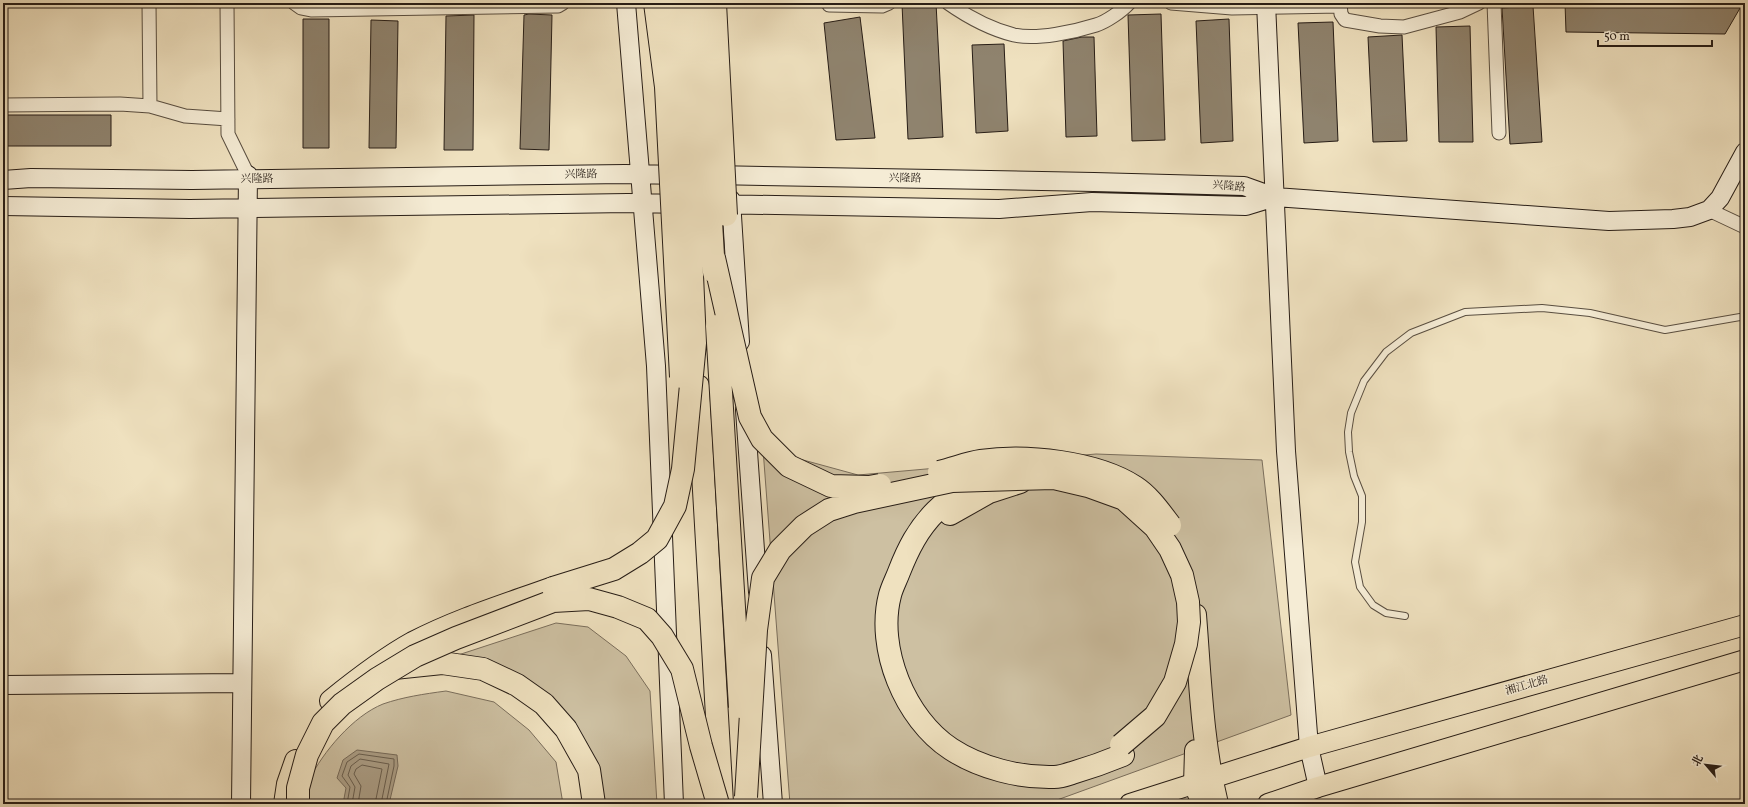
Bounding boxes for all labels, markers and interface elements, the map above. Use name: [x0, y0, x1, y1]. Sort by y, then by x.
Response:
scale bar: [1598, 22, 1712, 48]
text: 50 m: [1604, 29, 1630, 45]
street label: 兴隆路: [564, 167, 598, 183]
street label: 兴隆路: [888, 171, 922, 187]
street label: 兴隆路: [241, 172, 274, 187]
street label: 兴隆路: [1212, 178, 1246, 196]
street label: 湘江北路: [1504, 673, 1550, 699]
north arrow: [1686, 745, 1726, 785]
text: 北: [1689, 753, 1708, 769]

